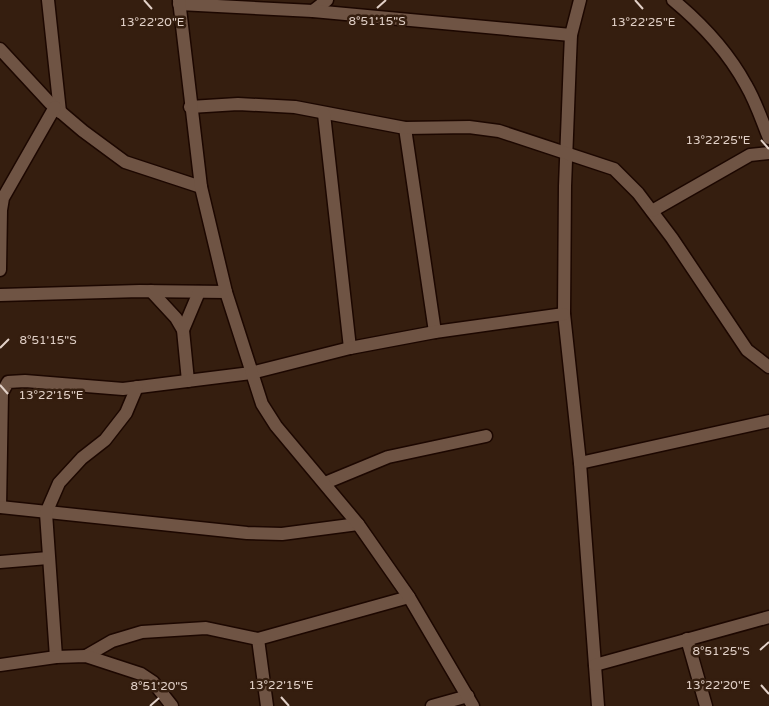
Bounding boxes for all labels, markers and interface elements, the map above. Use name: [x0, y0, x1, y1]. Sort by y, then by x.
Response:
text: 8°51'15"S: [348, 14, 406, 28]
text: 13°22'20"E: [119, 15, 185, 29]
text: 13°22'25"E: [610, 15, 676, 29]
text: 13°22'25"E: [685, 133, 751, 147]
text: 8°51'15"S: [19, 333, 77, 347]
text: 13°22'15"E: [18, 388, 84, 402]
text: 8°51'25"S: [692, 644, 750, 658]
text: 13°22'15"E: [248, 678, 314, 692]
text: 13°22'20"E: [685, 678, 751, 692]
text: 8°51'20"S: [130, 679, 188, 693]

